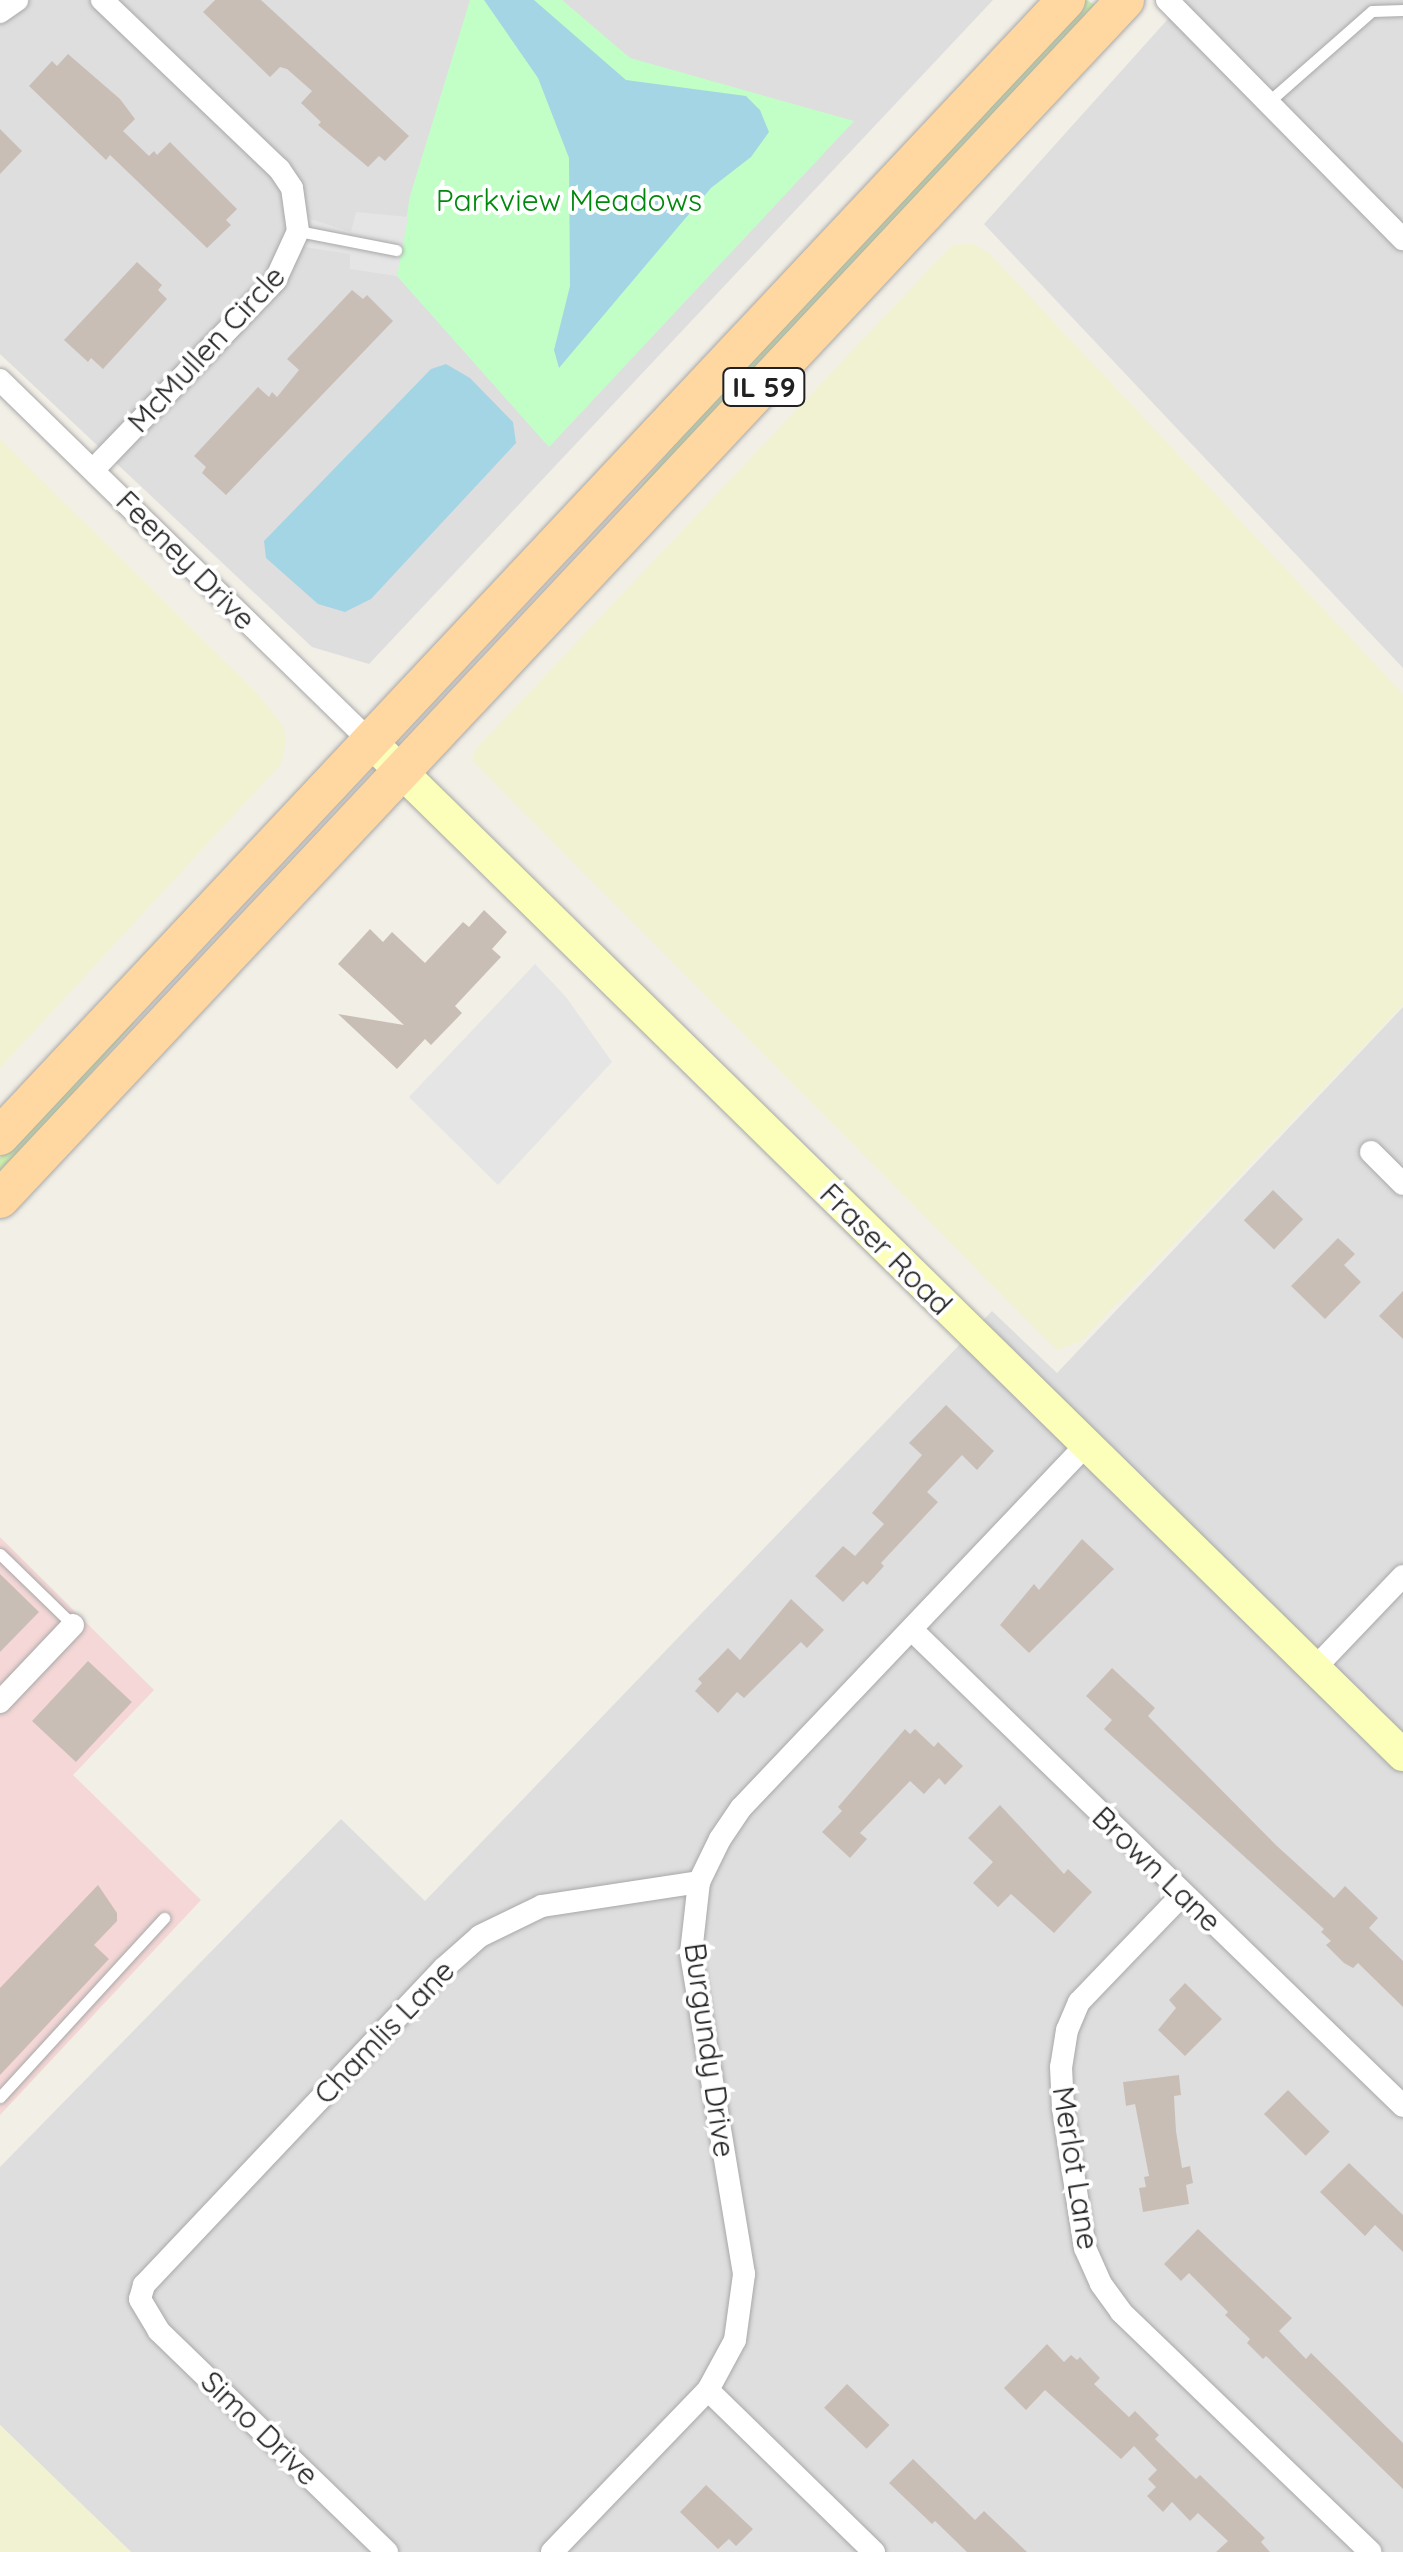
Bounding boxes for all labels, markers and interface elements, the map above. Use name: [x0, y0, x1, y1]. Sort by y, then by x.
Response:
park label: Parkview Meadows: [436, 182, 702, 218]
street label: McMullen Circle: [120, 258, 292, 440]
road number: IL 59: [722, 364, 806, 410]
street label: Feeney Drive: [109, 483, 263, 637]
street label: Fraser Road: [813, 1176, 959, 1322]
street label: Brown Lane: [1085, 1799, 1229, 1939]
street label: Burgundy Drive: [677, 1940, 743, 2160]
street label: Chamlis Lane: [306, 1953, 462, 2111]
street label: Merlot Lane: [1045, 2084, 1107, 2252]
street label: Simo Drive: [194, 2363, 326, 2493]

